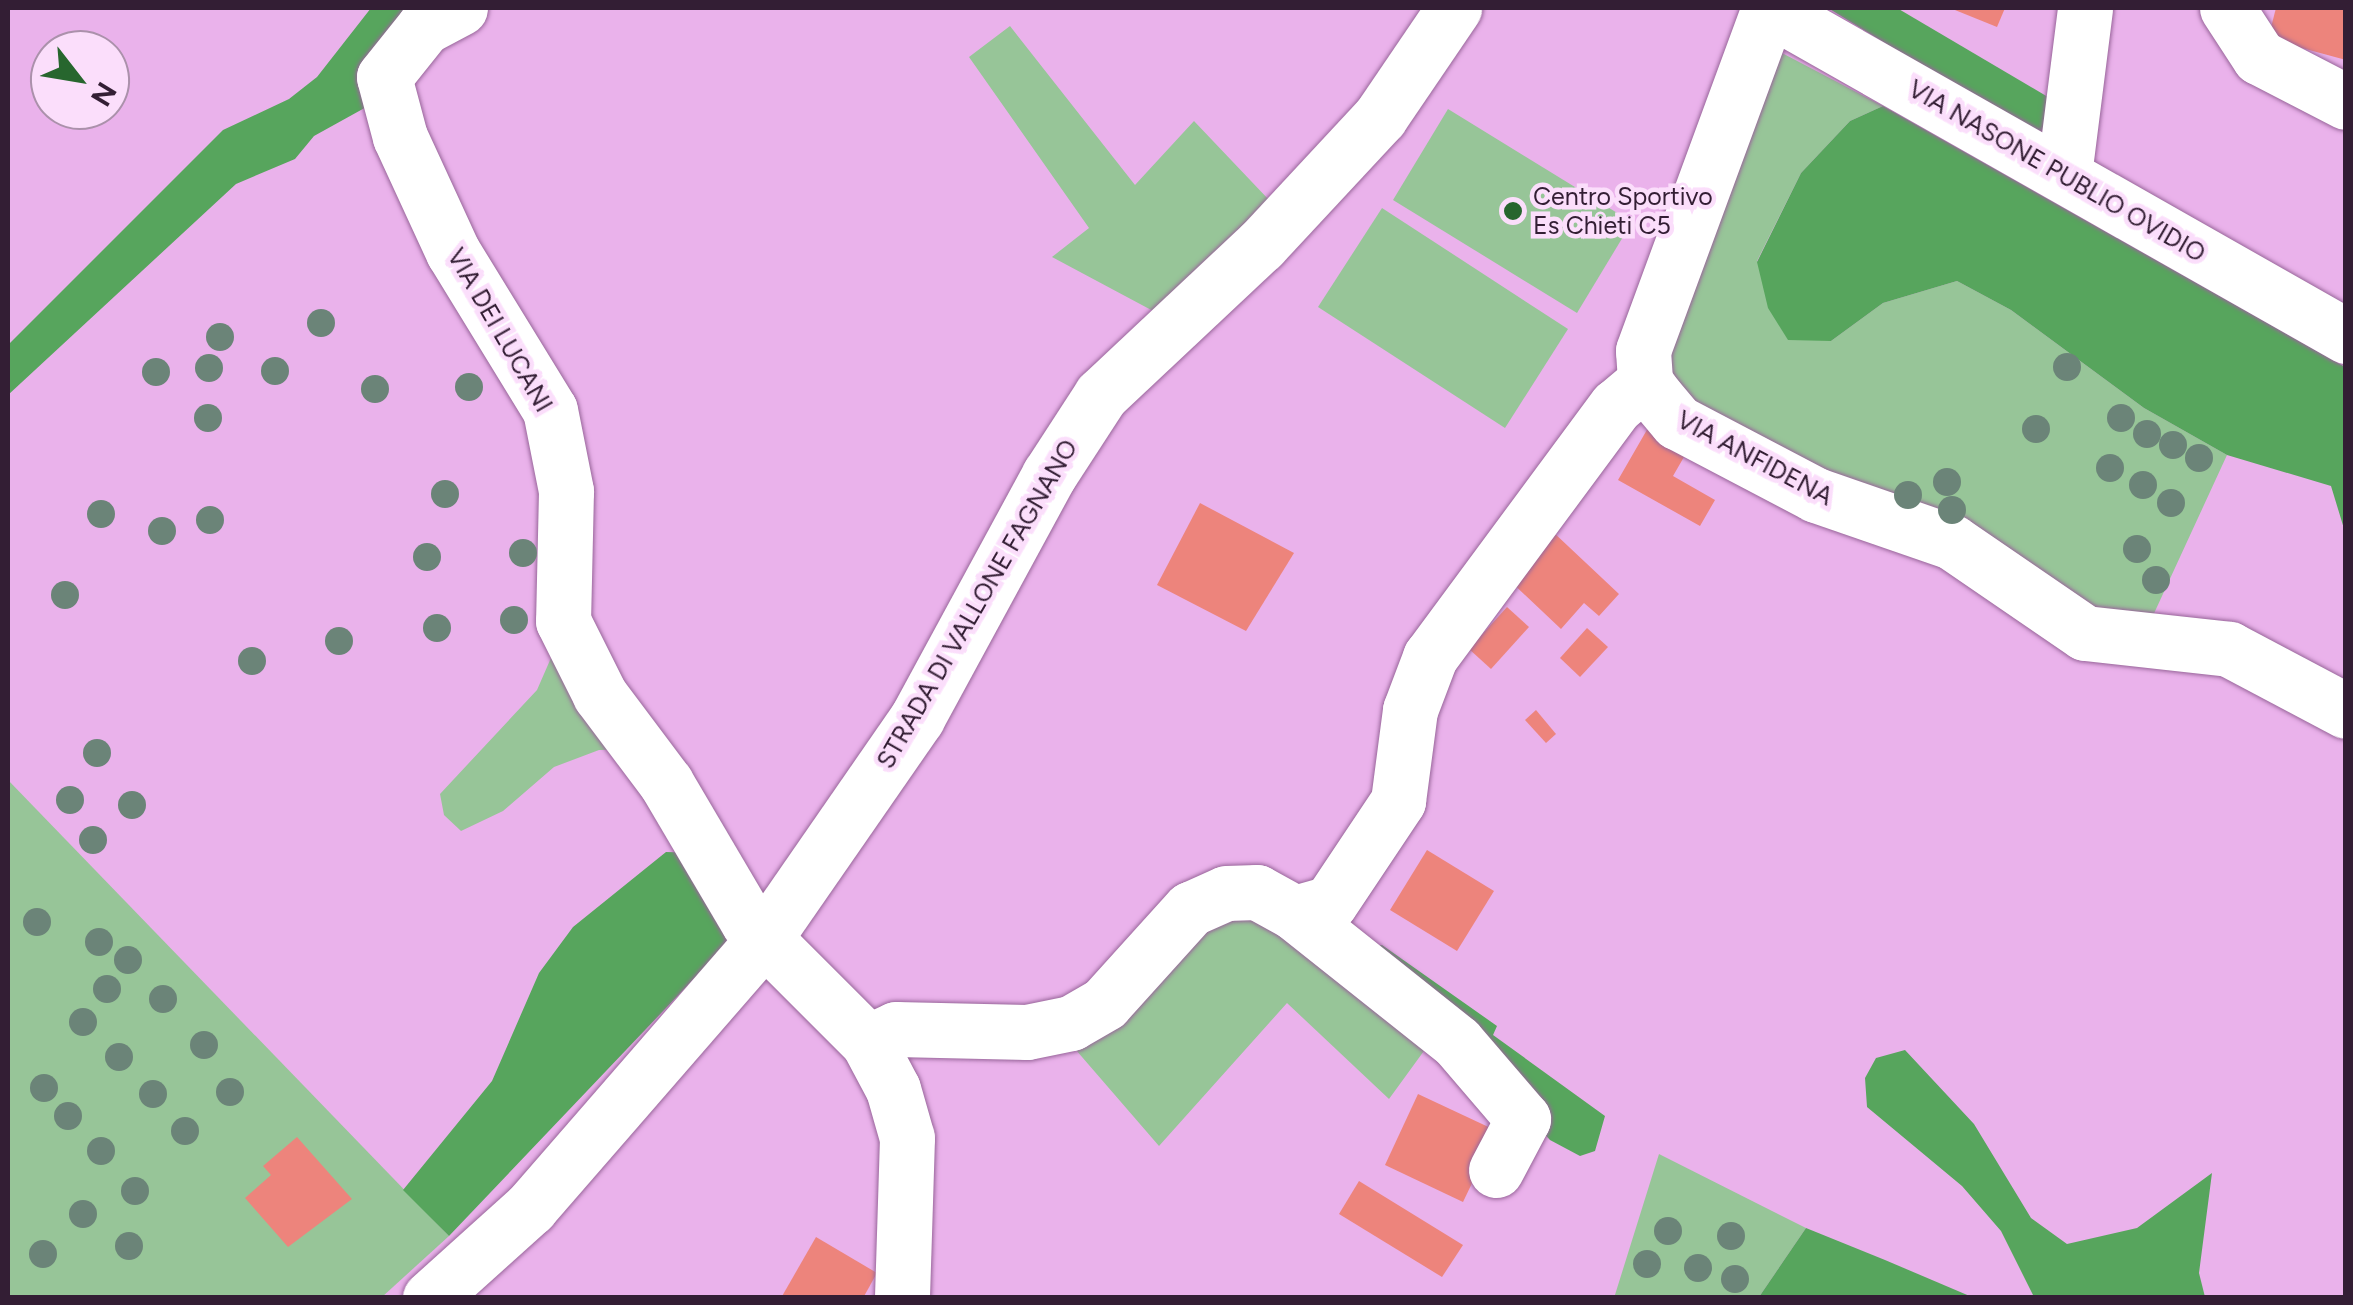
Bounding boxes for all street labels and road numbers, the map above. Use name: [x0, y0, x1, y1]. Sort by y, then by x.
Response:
street label: VIA NASONE PUBLIO OVIDIO: [1903, 74, 2211, 268]
street label: VIA DEI LUCANI: [441, 243, 559, 417]
street label: VIA ANFIDENA: [1672, 404, 1838, 512]
street label: STRADA DI VALLONE FAGNANO: [870, 434, 1084, 774]

